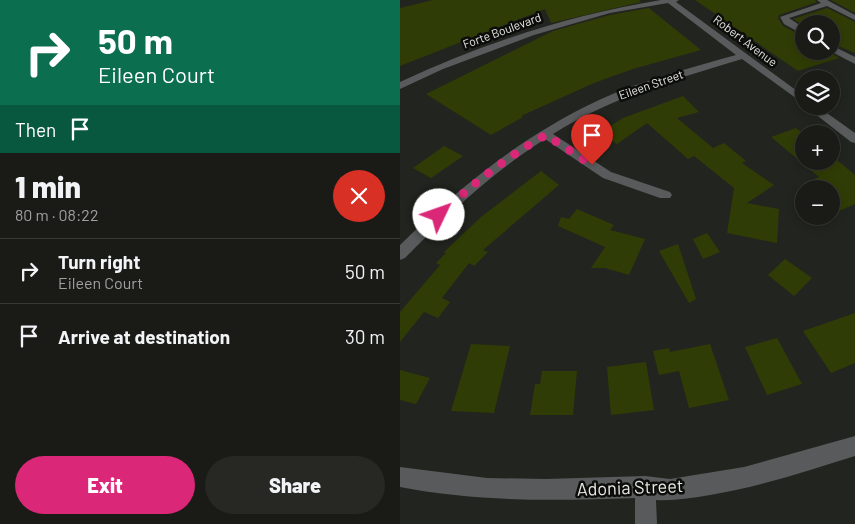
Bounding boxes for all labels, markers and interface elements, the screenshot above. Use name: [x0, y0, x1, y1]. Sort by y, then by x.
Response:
street label: Forte Boulevard: [461, 9, 543, 51]
street label: Robert Avenue: [711, 12, 780, 69]
map controls: [795, 15, 840, 225]
button: search: [795, 15, 840, 60]
text: 50 m: [98, 19, 173, 61]
icon: right: [15, 20, 80, 85]
text: Eileen Court: [98, 61, 215, 87]
street label: Eileen Street: [616, 66, 685, 102]
button: layers: [795, 70, 840, 115]
pin: [571, 114, 613, 165]
icon: arrive: [66, 115, 94, 143]
text: Then: [15, 118, 56, 141]
icon: arrive: [578, 121, 606, 149]
button: +: [795, 125, 840, 170]
text: 1 min: [15, 168, 81, 204]
button: close: [333, 170, 385, 222]
button: −: [795, 180, 840, 225]
position arrow: [412, 188, 464, 240]
text: 80 m · 08:22: [15, 205, 99, 224]
text: Turn right: [58, 250, 140, 273]
icon: right: [15, 257, 43, 285]
text: 50 m: [345, 260, 385, 283]
text: Eileen Court: [58, 273, 143, 292]
icon: arrive: [15, 322, 43, 350]
text: Arrive at destination: [58, 325, 230, 348]
text: 30 m: [345, 325, 385, 348]
button: Exit: [15, 456, 195, 514]
button: Share: [205, 456, 385, 514]
street label: Adonia Street: [576, 474, 684, 500]

